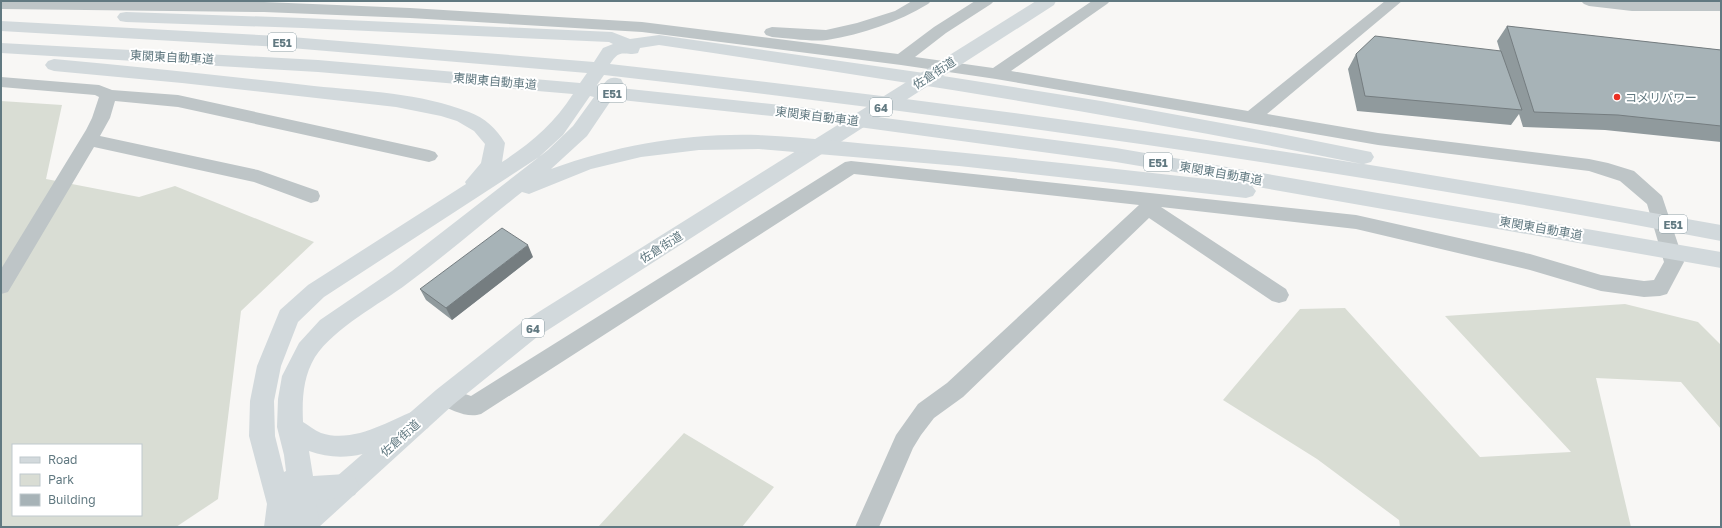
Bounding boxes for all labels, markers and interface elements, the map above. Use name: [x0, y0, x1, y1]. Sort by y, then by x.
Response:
road number: E51: [268, 33, 296, 51]
street label: 東関東自動車道: [130, 47, 214, 67]
street label: 佐倉街道: [910, 54, 958, 92]
street label: 東関東自動車道: [452, 70, 538, 92]
road number: E51: [598, 84, 626, 102]
place label: コメリパワー: [1625, 90, 1697, 105]
marker: コメリパワー: [1612, 92, 1622, 102]
road number: 64: [870, 98, 892, 116]
street label: 東関東自動車道: [774, 103, 860, 129]
road number: E51: [1144, 153, 1172, 171]
street label: 東関東自動車道: [1178, 158, 1264, 188]
street label: 東関東自動車道: [1498, 213, 1584, 243]
road number: E51: [1659, 215, 1687, 233]
street label: 佐倉街道: [637, 228, 685, 266]
road number: 64: [522, 319, 544, 337]
street label: 佐倉街道: [377, 416, 423, 460]
legend: [12, 444, 142, 516]
text: Road: [48, 452, 77, 467]
text: Park: [48, 472, 74, 487]
text: Building: [48, 492, 96, 507]

